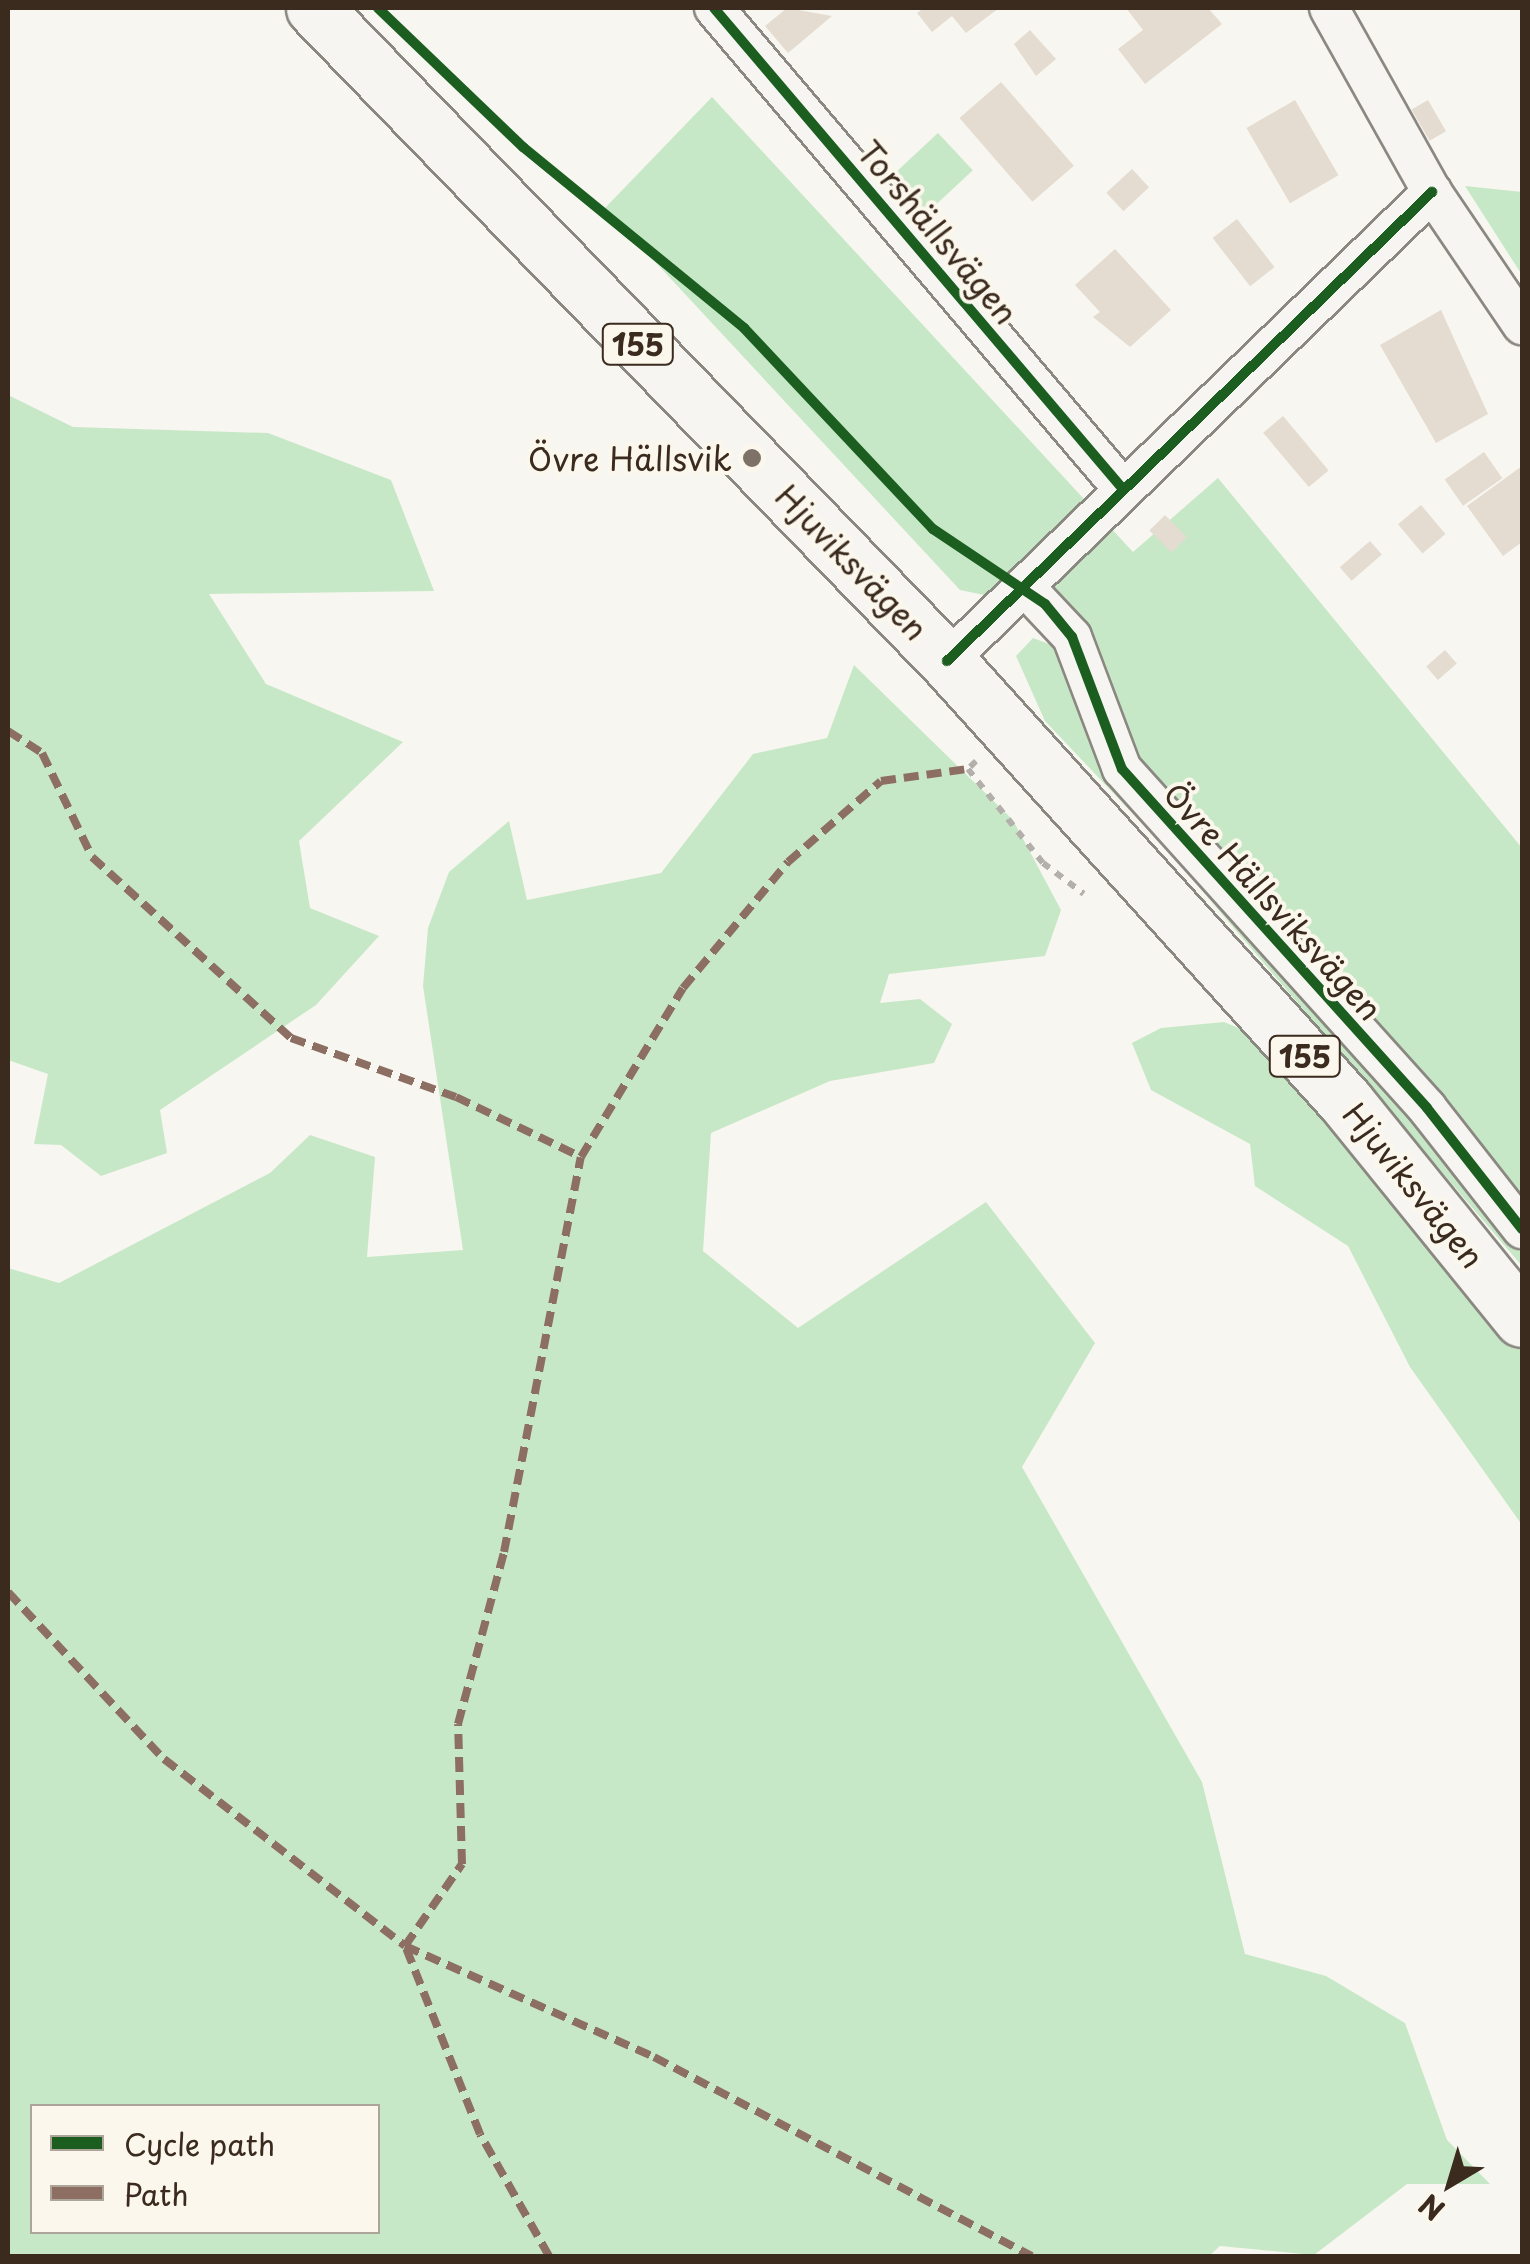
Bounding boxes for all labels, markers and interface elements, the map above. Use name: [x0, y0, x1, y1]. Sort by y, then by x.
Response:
street label: Torshällsvägen: [850, 133, 1026, 331]
road number: 155: [600, 319, 676, 369]
place label: Övre Hällsvik: [527, 439, 732, 477]
marker: Övre Hällsvik: [741, 447, 763, 469]
street label: Hjuviksvägen: [768, 476, 936, 648]
street label: Övre Hällsviksvägen: [1156, 774, 1390, 1028]
road number: 155: [1268, 1031, 1342, 1081]
street label: Hjuviksvägen: [1336, 1095, 1492, 1275]
legend: [30, 2104, 380, 2234]
text: Cycle path: [124, 2121, 275, 2166]
north arrow: [1400, 2134, 1500, 2234]
text: Path: [124, 2171, 189, 2216]
text: N: [1409, 2184, 1453, 2232]

